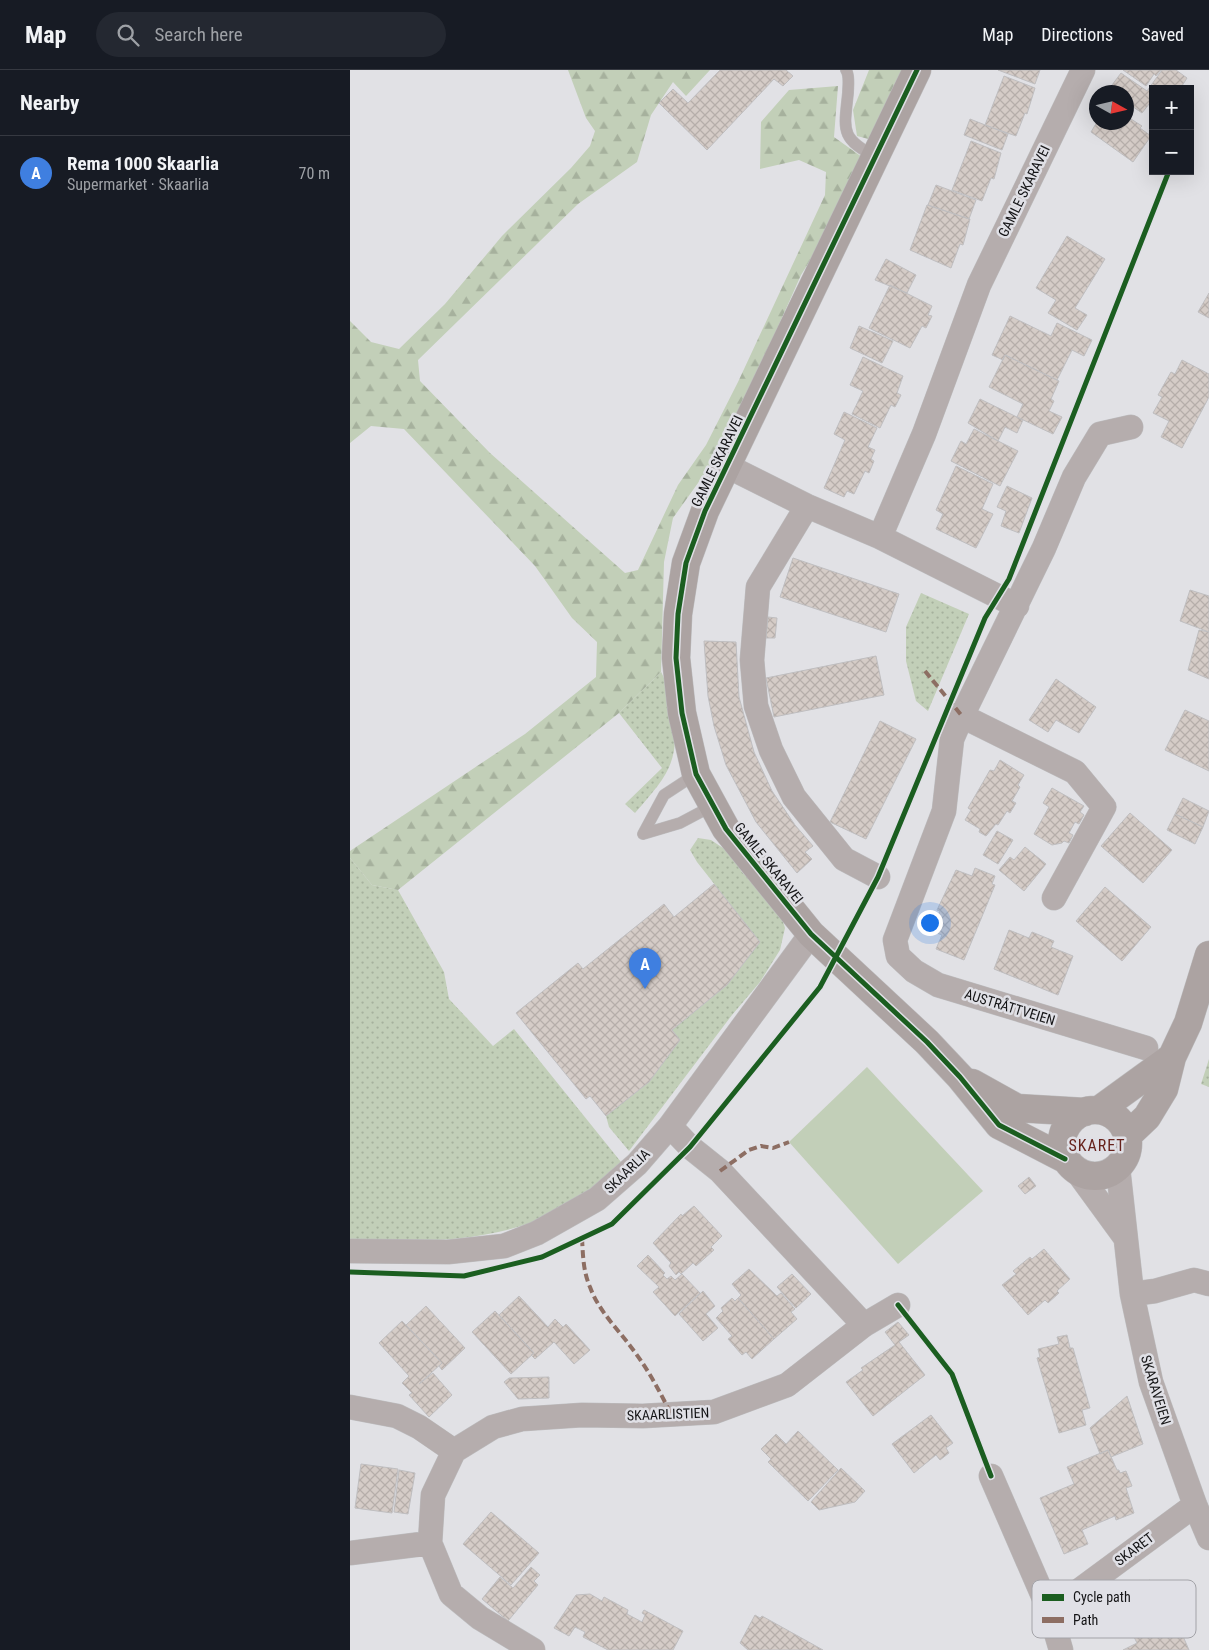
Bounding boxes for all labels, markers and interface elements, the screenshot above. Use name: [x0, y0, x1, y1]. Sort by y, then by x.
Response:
search box: [96, 12, 446, 57]
text: Map: [25, 21, 66, 49]
icon: search: [114, 21, 142, 49]
text: Search here: [154, 23, 243, 46]
text: Map: [982, 24, 1013, 45]
text: Directions: [1041, 24, 1113, 45]
text: Saved: [1141, 24, 1184, 45]
north arrow: [1089, 85, 1134, 130]
map controls: [1149, 85, 1194, 175]
button: +: [1149, 85, 1194, 130]
text: Nearby: [20, 91, 79, 115]
button: −: [1149, 130, 1194, 175]
street label: GAMLE SKARAVEI: [995, 143, 1053, 239]
text: Rema 1000 Skaarlia: [67, 152, 219, 175]
text: A: [31, 164, 41, 183]
text: 70 m: [298, 164, 330, 183]
text: Supermarket · Skaarlia: [67, 175, 209, 194]
street label: GAMLE SKARAVEI: [688, 413, 746, 509]
street label: GAMLE SKARAVEI: [731, 819, 807, 907]
your location: [917, 910, 943, 936]
pin: A: [629, 948, 661, 989]
street label: AUSTRÅTTVEIEN: [963, 985, 1057, 1028]
district label: SKARET: [1068, 1136, 1126, 1155]
street label: SKAARLIA: [601, 1146, 653, 1196]
street label: SKARAVEIEN: [1138, 1353, 1174, 1427]
street label: SKAARLISTIEN: [627, 1405, 709, 1423]
street label: SKARET: [1111, 1529, 1157, 1569]
legend: [1032, 1580, 1196, 1638]
text: Cycle path: [1073, 1589, 1131, 1605]
text: Path: [1073, 1612, 1098, 1628]

